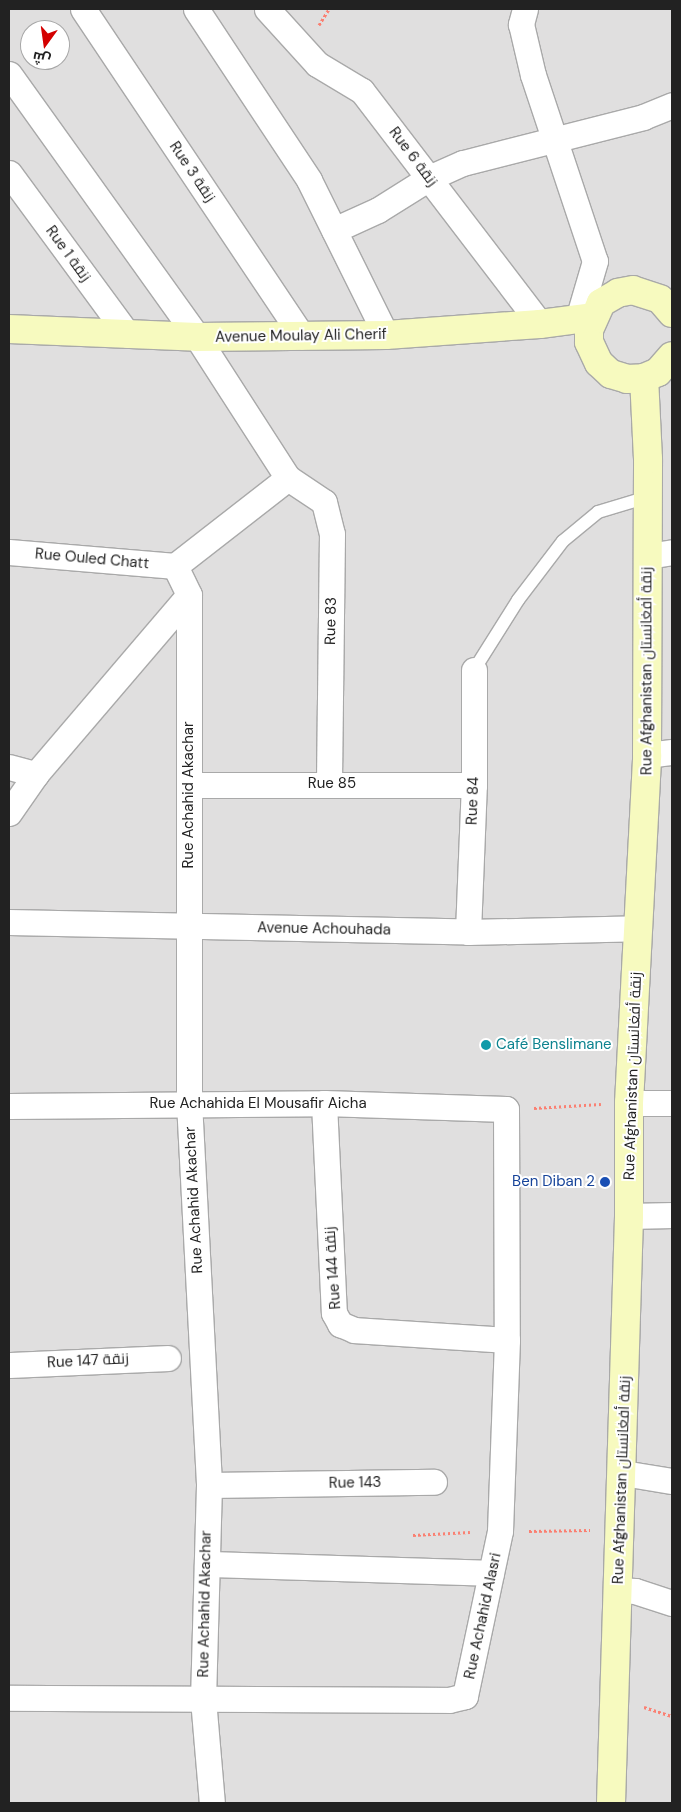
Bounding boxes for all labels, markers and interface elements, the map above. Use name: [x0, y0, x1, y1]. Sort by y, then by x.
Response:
north arrow: [20, 20, 70, 70]
text: ش: [31, 48, 53, 69]
street label: Rue 6 زنقة: [385, 124, 441, 190]
street label: Rue 3 زنقة: [165, 138, 219, 206]
street label: Rue 1 زنقة: [42, 222, 94, 286]
street label: Avenue Moulay Ali Cherif: [215, 326, 387, 346]
street label: Rue Ouled Chatt: [34, 545, 150, 573]
street label: Rue Afghanistan زنقة أفغانستان: [638, 567, 656, 775]
street label: Rue 83: [322, 597, 340, 645]
street label: Rue Achahid Akachar: [180, 721, 198, 869]
street label: Rue 85: [308, 775, 356, 793]
street label: Rue 84: [463, 777, 483, 825]
street label: Avenue Achouhada: [257, 919, 391, 939]
street label: Rue Afghanistan زنقة أفغانستان: [620, 972, 646, 1180]
place label: Café Benslimane: [496, 1036, 612, 1054]
marker: Café Benslimane: [480, 1039, 492, 1051]
street label: Rue Achahida El Mousafir Aicha: [149, 1095, 367, 1113]
street label: Rue Achahid Akachar: [181, 1126, 207, 1274]
place label: Ben Diban 2: [512, 1173, 595, 1191]
marker: Ben Diban 2: [599, 1176, 611, 1188]
street label: Rue 144 زنقة: [321, 1226, 345, 1310]
street label: Rue 147 زنقة: [47, 1350, 129, 1372]
street label: Rue Afghanistan زنقة أفغانستان: [609, 1376, 635, 1584]
street label: Rue 143: [329, 1474, 381, 1492]
street label: Rue Achahid Akachar: [195, 1530, 215, 1678]
street label: Rue Achahid Alasri: [461, 1551, 505, 1681]

